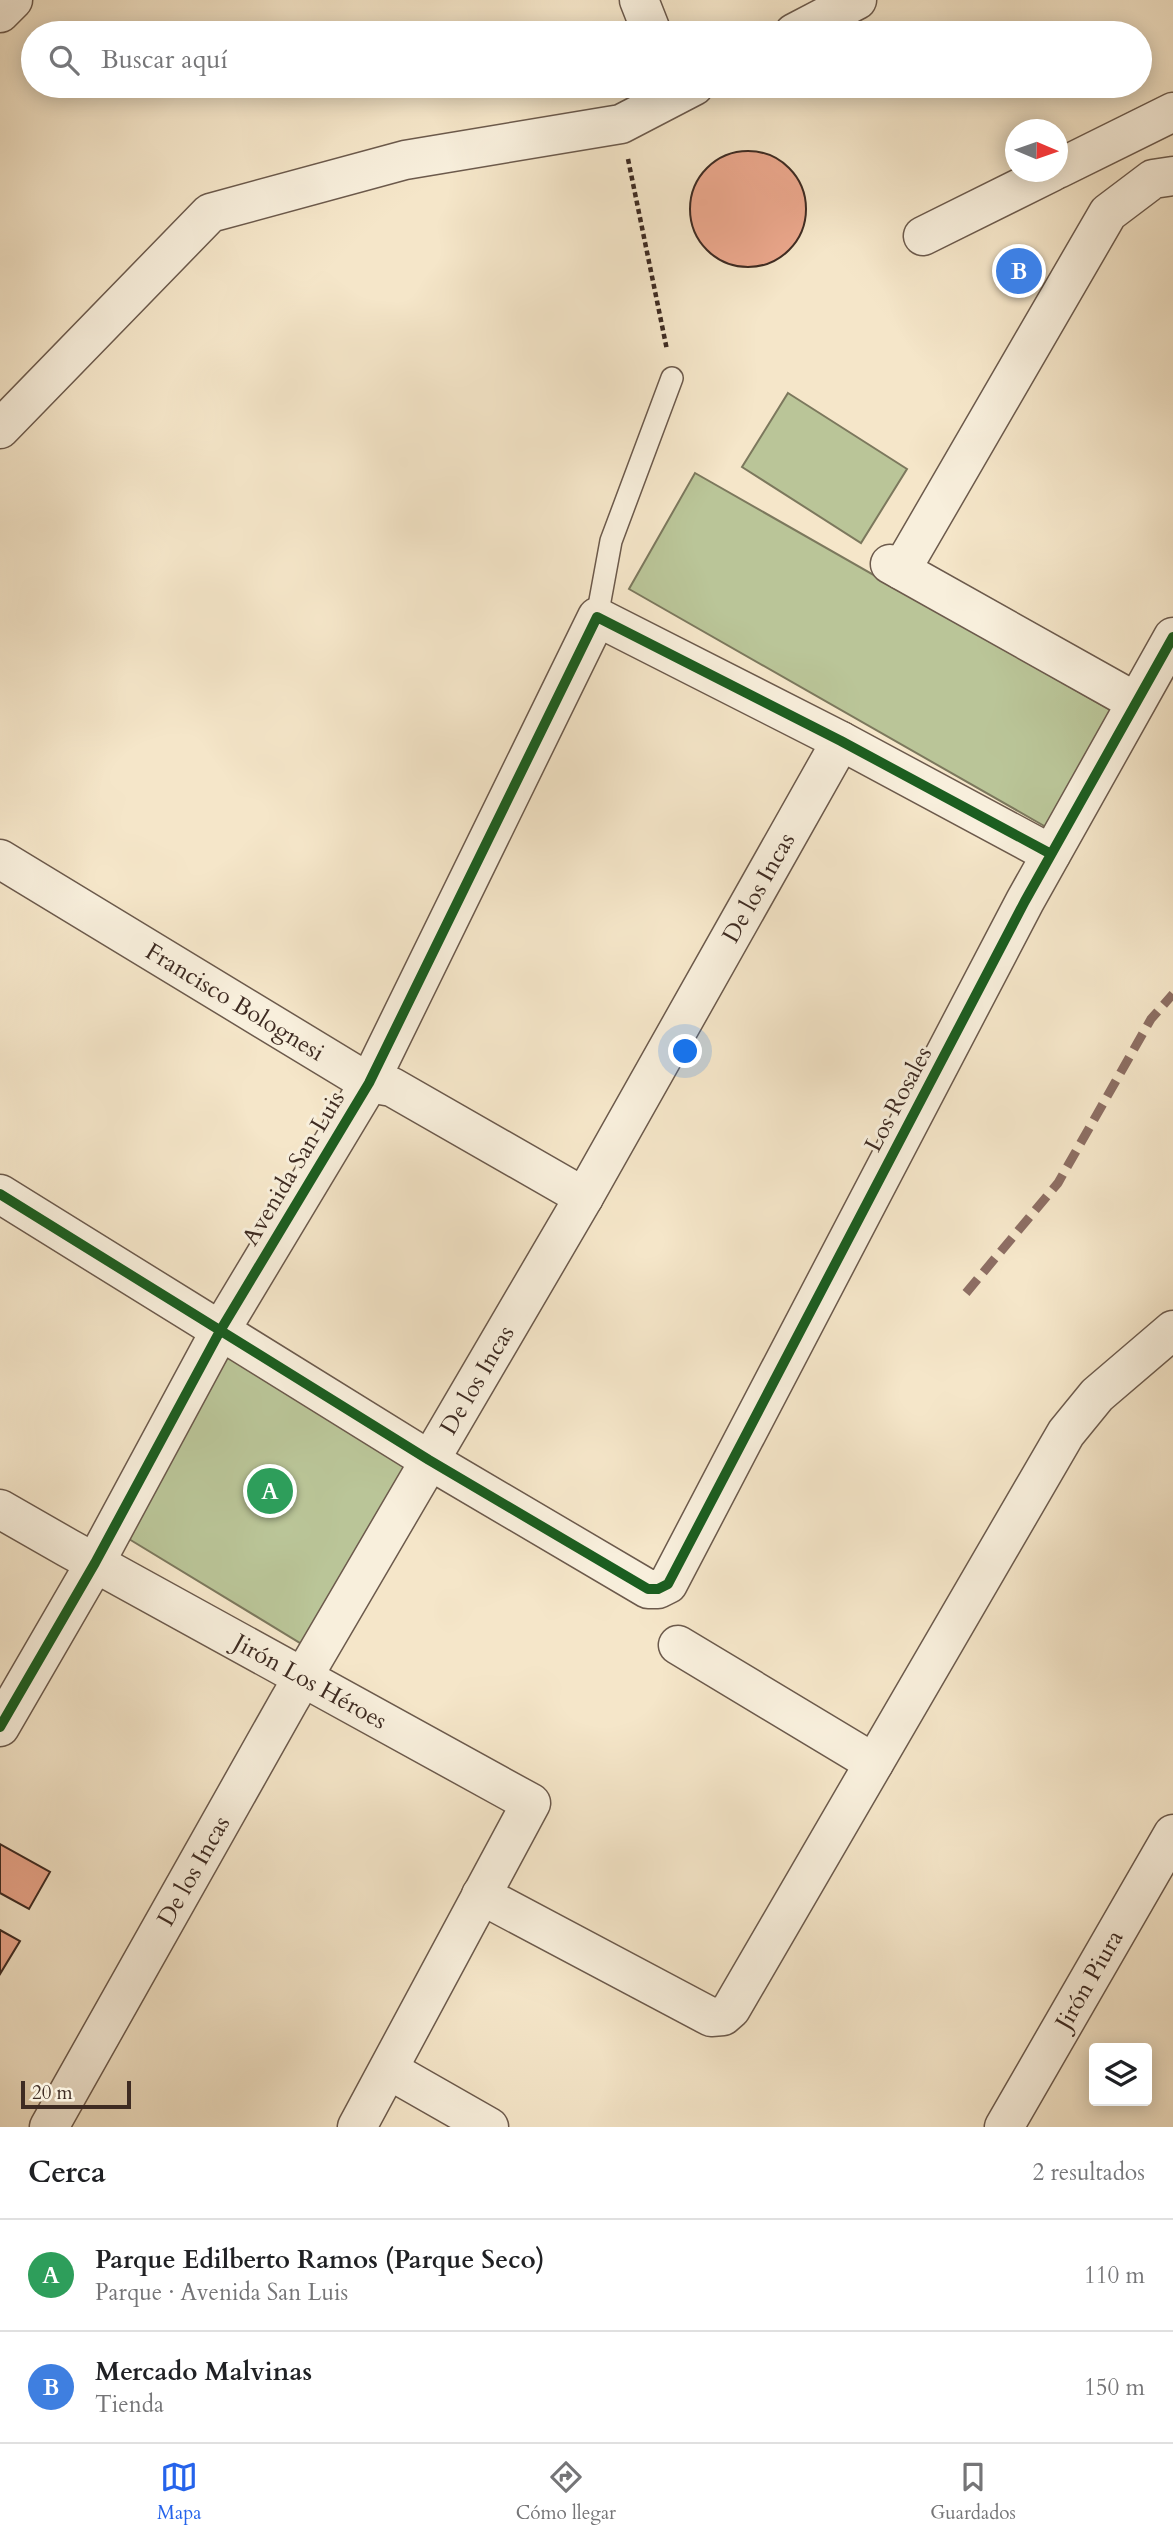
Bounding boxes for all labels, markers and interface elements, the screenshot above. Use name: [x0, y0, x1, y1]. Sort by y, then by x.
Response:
search box: [21, 21, 1152, 98]
icon: search: [45, 41, 83, 79]
text: Buscar aquí: [101, 42, 228, 77]
north arrow: [1005, 119, 1068, 182]
pin: B: [996, 245, 1042, 297]
street label: De los Incas: [715, 827, 803, 949]
street label: Francisco Bolognesi: [139, 935, 331, 1069]
your location: [668, 1034, 702, 1068]
street label: Los Rosales: [857, 1041, 940, 1158]
street label: Avenida San Luis: [234, 1085, 353, 1252]
street label: De los Incas: [432, 1319, 522, 1441]
pin: A: [247, 1465, 293, 1517]
street label: Jirón Los Héroes: [225, 1625, 393, 1737]
street label: De los Incas: [150, 1810, 238, 1932]
street label: Jirón Piura: [1046, 1924, 1131, 2038]
map controls: [1089, 2043, 1152, 2106]
button: layers: [1089, 2043, 1152, 2106]
scale bar: [21, 2078, 131, 2110]
text: 20 m: [32, 2080, 73, 2106]
text: Cerca: [28, 2152, 106, 2193]
text: 2 resultados: [1032, 2157, 1145, 2188]
text: Parque Edilberto Ramos (Parque Seco): [95, 2242, 545, 2277]
text: A: [42, 2260, 60, 2291]
text: 110 m: [1084, 2260, 1145, 2291]
text: Parque · Avenida San Luis: [95, 2277, 348, 2308]
text: Mercado Malvinas: [95, 2354, 312, 2389]
text: B: [43, 2372, 59, 2403]
text: 150 m: [1084, 2372, 1145, 2403]
text: Tienda: [95, 2389, 164, 2420]
tab: Mapa: [157, 2458, 202, 2526]
tab: Cómo llegar: [516, 2458, 616, 2526]
tab: Guardados: [930, 2458, 1016, 2526]

